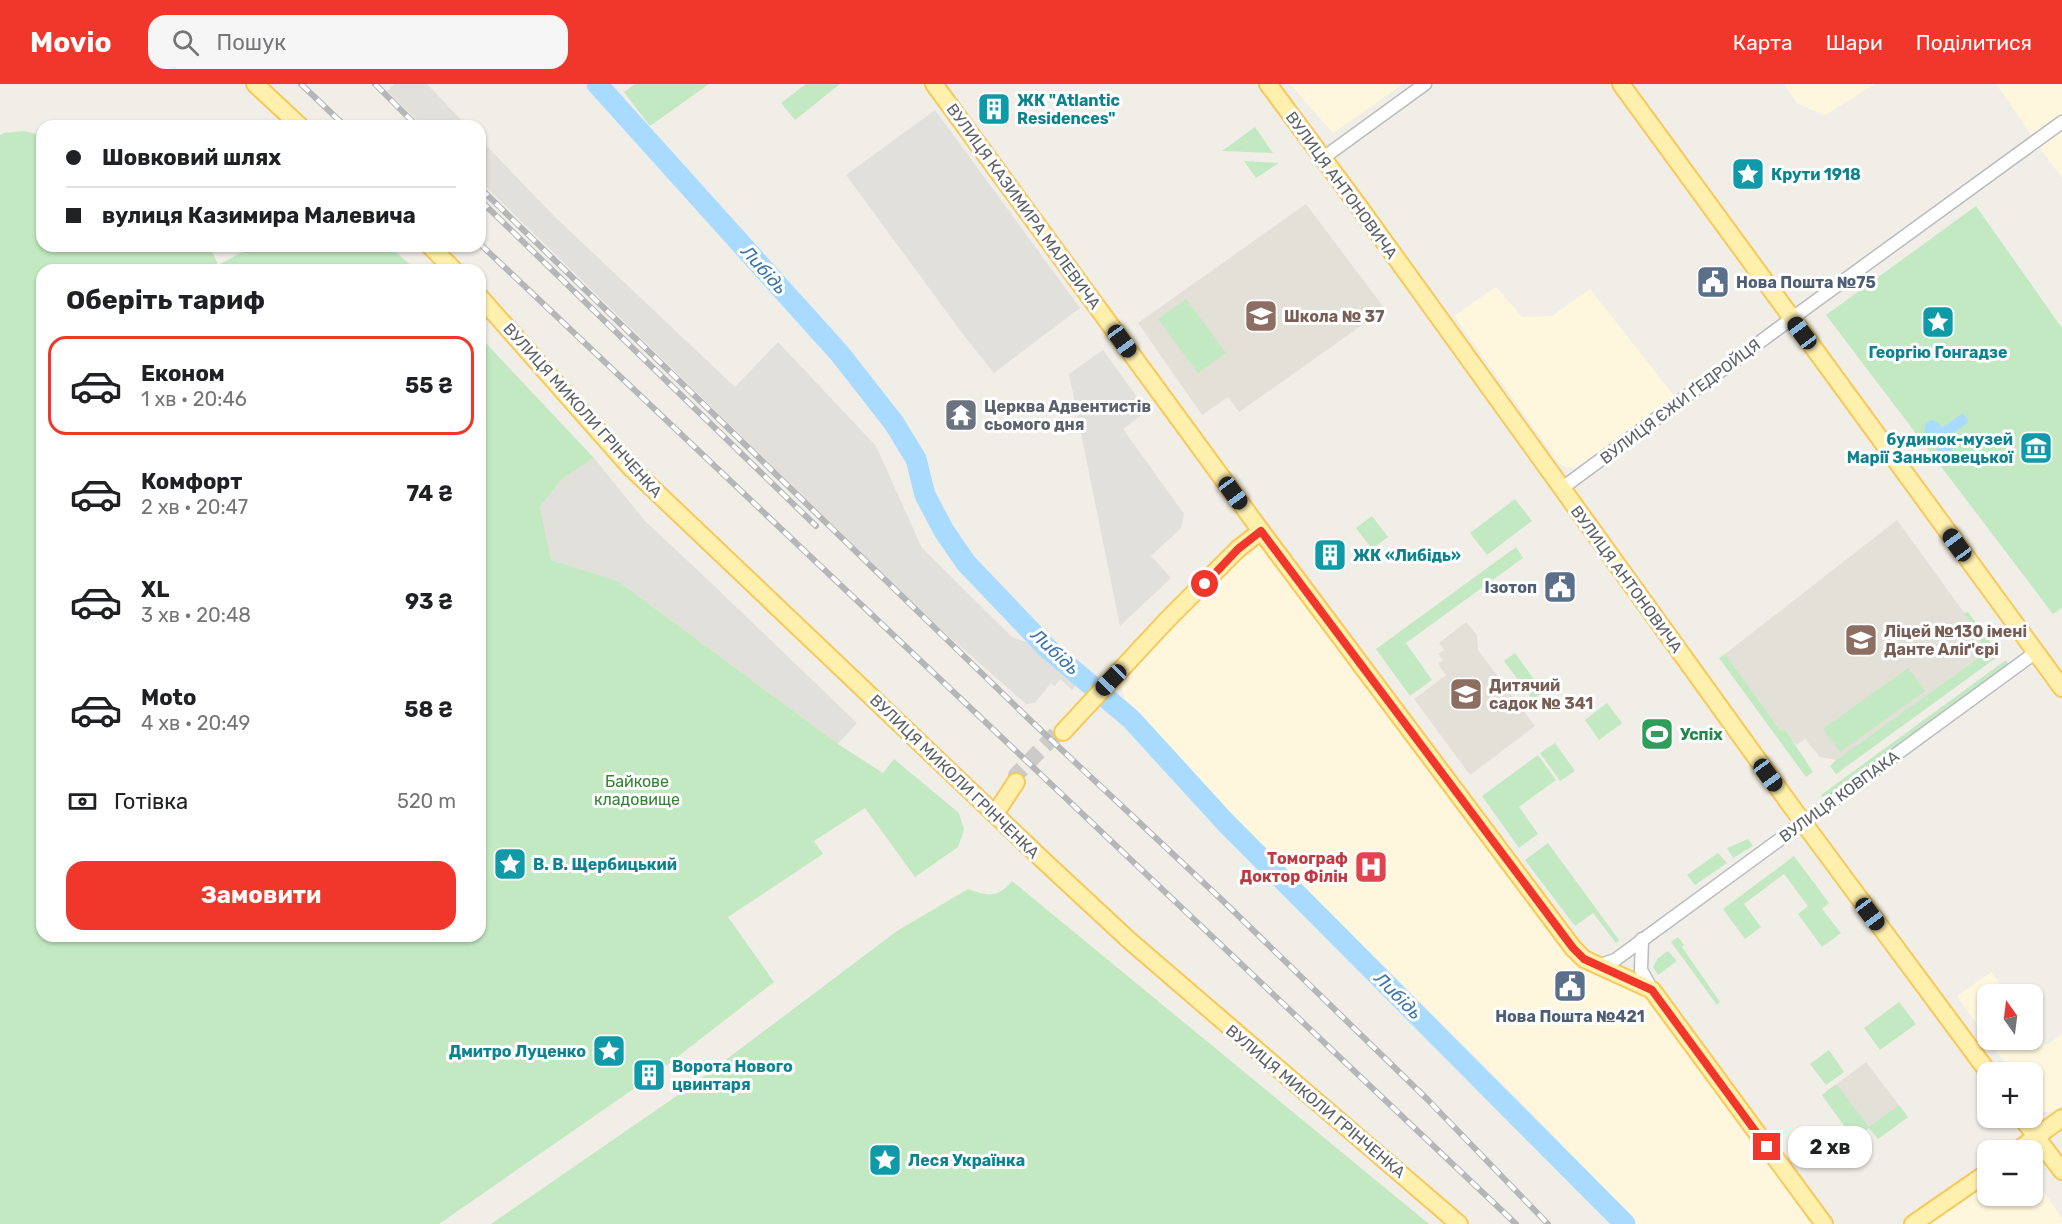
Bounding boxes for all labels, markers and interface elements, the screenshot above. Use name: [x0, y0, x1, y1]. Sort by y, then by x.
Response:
search box: [148, 15, 568, 69]
text: Movio: [30, 26, 112, 59]
icon: search: [169, 26, 202, 59]
text: Пошук: [217, 29, 286, 56]
text: Карта: [1733, 30, 1793, 55]
text: Шари: [1826, 30, 1883, 55]
text: Поділитися: [1916, 30, 2032, 55]
building icon: ЖК "Atlantic Residences": [976, 91, 1012, 127]
place label: ЖК "Atlantic Residences": [1017, 91, 1120, 128]
street label: ВУЛИЦЯ КАЗИМИРА МАЛЕВИЧА: [943, 100, 1105, 313]
street label: ВУЛИЦЯ АНТОНОВИЧА: [1282, 108, 1402, 263]
text: Шовковий шлях: [102, 144, 281, 171]
place icon: Крути 1918: [1730, 156, 1766, 192]
place label: Крути 1918: [1771, 165, 1861, 184]
text: вулиця Казимира Малевича: [102, 202, 416, 229]
water label: Либідь: [736, 240, 791, 299]
public building icon: Нова Пошта №75: [1695, 264, 1731, 300]
place label: Нова Пошта №75: [1736, 273, 1876, 292]
text: Оберіть тариф: [66, 284, 265, 316]
school or university icon: Школа № 37: [1243, 298, 1279, 334]
place icon: Георгію Гонгадзе: [1920, 304, 1956, 340]
place label: Школа № 37: [1284, 307, 1384, 326]
car: [1784, 313, 1820, 353]
street label: ВУЛИЦЯ МИКОЛИ ГРІНЧЕНКА: [499, 319, 666, 502]
car: [1104, 321, 1140, 361]
street label: ВУЛИЦЯ ЄЖИ ҐЕДРОЙЦЯ: [1596, 335, 1764, 468]
place label: Георгію Гонгадзе: [1869, 343, 2007, 362]
icon: car: [69, 359, 123, 413]
text: Економ: [141, 360, 225, 387]
text: 55 ₴: [405, 372, 453, 399]
text: 1 хв · 20:46: [141, 387, 247, 411]
temple icon: Церква Адвентистів сьомого дня: [943, 397, 979, 433]
place label: Церква Адвентистів сьомого дня: [984, 397, 1151, 434]
place label: будинок-музей Марії Заньковецької: [1847, 430, 2014, 467]
museum icon: будинок-музей Марії Заньковецької: [2018, 430, 2054, 466]
icon: car: [69, 467, 123, 521]
text: Комфорт: [141, 468, 242, 495]
car: [1215, 473, 1251, 513]
text: 74 ₴: [406, 480, 453, 507]
text: 2 хв · 20:47: [141, 495, 248, 519]
street label: ВУЛИЦЯ АНТОНОВИЧА: [1567, 502, 1687, 657]
car: [1939, 525, 1975, 565]
building icon: ЖК «Либідь»: [1312, 537, 1348, 573]
place label: ЖК «Либідь»: [1353, 546, 1461, 565]
public building icon: Ізотоп: [1542, 569, 1578, 605]
route start: [1191, 570, 1218, 597]
icon: car: [69, 575, 123, 629]
text: XL: [141, 576, 169, 603]
place label: Ізотоп: [1484, 578, 1537, 597]
text: 93 ₴: [405, 588, 453, 615]
text: 3 хв · 20:48: [141, 603, 251, 627]
school or university icon: Ліцей №130 імені Данте Аліґ'єрі: [1843, 622, 1879, 658]
place label: Ліцей №130 імені Данте Аліґ'єрі: [1884, 622, 2027, 659]
water label: Либідь: [1026, 624, 1084, 680]
car: [1092, 661, 1130, 699]
school or university icon: Дитячий садок № 341: [1448, 676, 1484, 712]
place label: Дитячий садок № 341: [1489, 676, 1593, 713]
icon: car: [69, 683, 123, 737]
text: Moto: [141, 684, 196, 711]
street label: ВУЛИЦЯ МИКОЛИ ГРІНЧЕНКА: [866, 690, 1043, 863]
text: 58 ₴: [404, 696, 453, 723]
text: 4 хв · 20:49: [141, 711, 250, 735]
sports icon: Успіх: [1639, 716, 1675, 752]
place label: Успіх: [1680, 725, 1723, 744]
street label: ВУЛИЦЯ КОВПАКА: [1776, 746, 1903, 846]
car: [1750, 755, 1786, 795]
park label: Байкове кладовище: [594, 772, 680, 809]
icon: cash: [66, 785, 99, 818]
text: Готівка: [114, 788, 188, 815]
text: 520 m: [397, 789, 456, 813]
place icon: В. В. Щербицький: [492, 846, 528, 882]
place label: Томограф Доктор Філін: [1240, 849, 1348, 886]
hospital icon: Томограф Доктор Філін: [1353, 849, 1389, 885]
place label: В. В. Щербицький: [533, 855, 677, 874]
button: Замовити: [66, 861, 456, 930]
car: [1852, 894, 1888, 934]
water label: Либідь: [1369, 967, 1426, 1024]
public building icon: Нова Пошта №421: [1552, 968, 1588, 1004]
north arrow: [1977, 984, 2043, 1050]
map controls: [1977, 984, 2043, 1206]
place label: Нова Пошта №421: [1495, 1007, 1645, 1026]
street label: ВУЛИЦЯ МИКОЛИ ГРІНЧЕНКА: [1222, 1021, 1409, 1182]
place icon: Дмитро Луценко: [591, 1033, 627, 1069]
place label: Дмитро Луценко: [449, 1042, 586, 1061]
building icon: Ворота Нового цвинтаря: [631, 1057, 667, 1093]
place label: Ворота Нового цвинтаря: [672, 1057, 793, 1094]
button: +: [1977, 1062, 2043, 1128]
callout: 2 хв: [1788, 1126, 1872, 1168]
route end: [1753, 1133, 1780, 1160]
text: 2 хв: [1809, 1135, 1851, 1159]
button: −: [1977, 1140, 2043, 1206]
place icon: Леся Українка: [867, 1142, 903, 1178]
place label: Леся Українка: [908, 1151, 1025, 1170]

